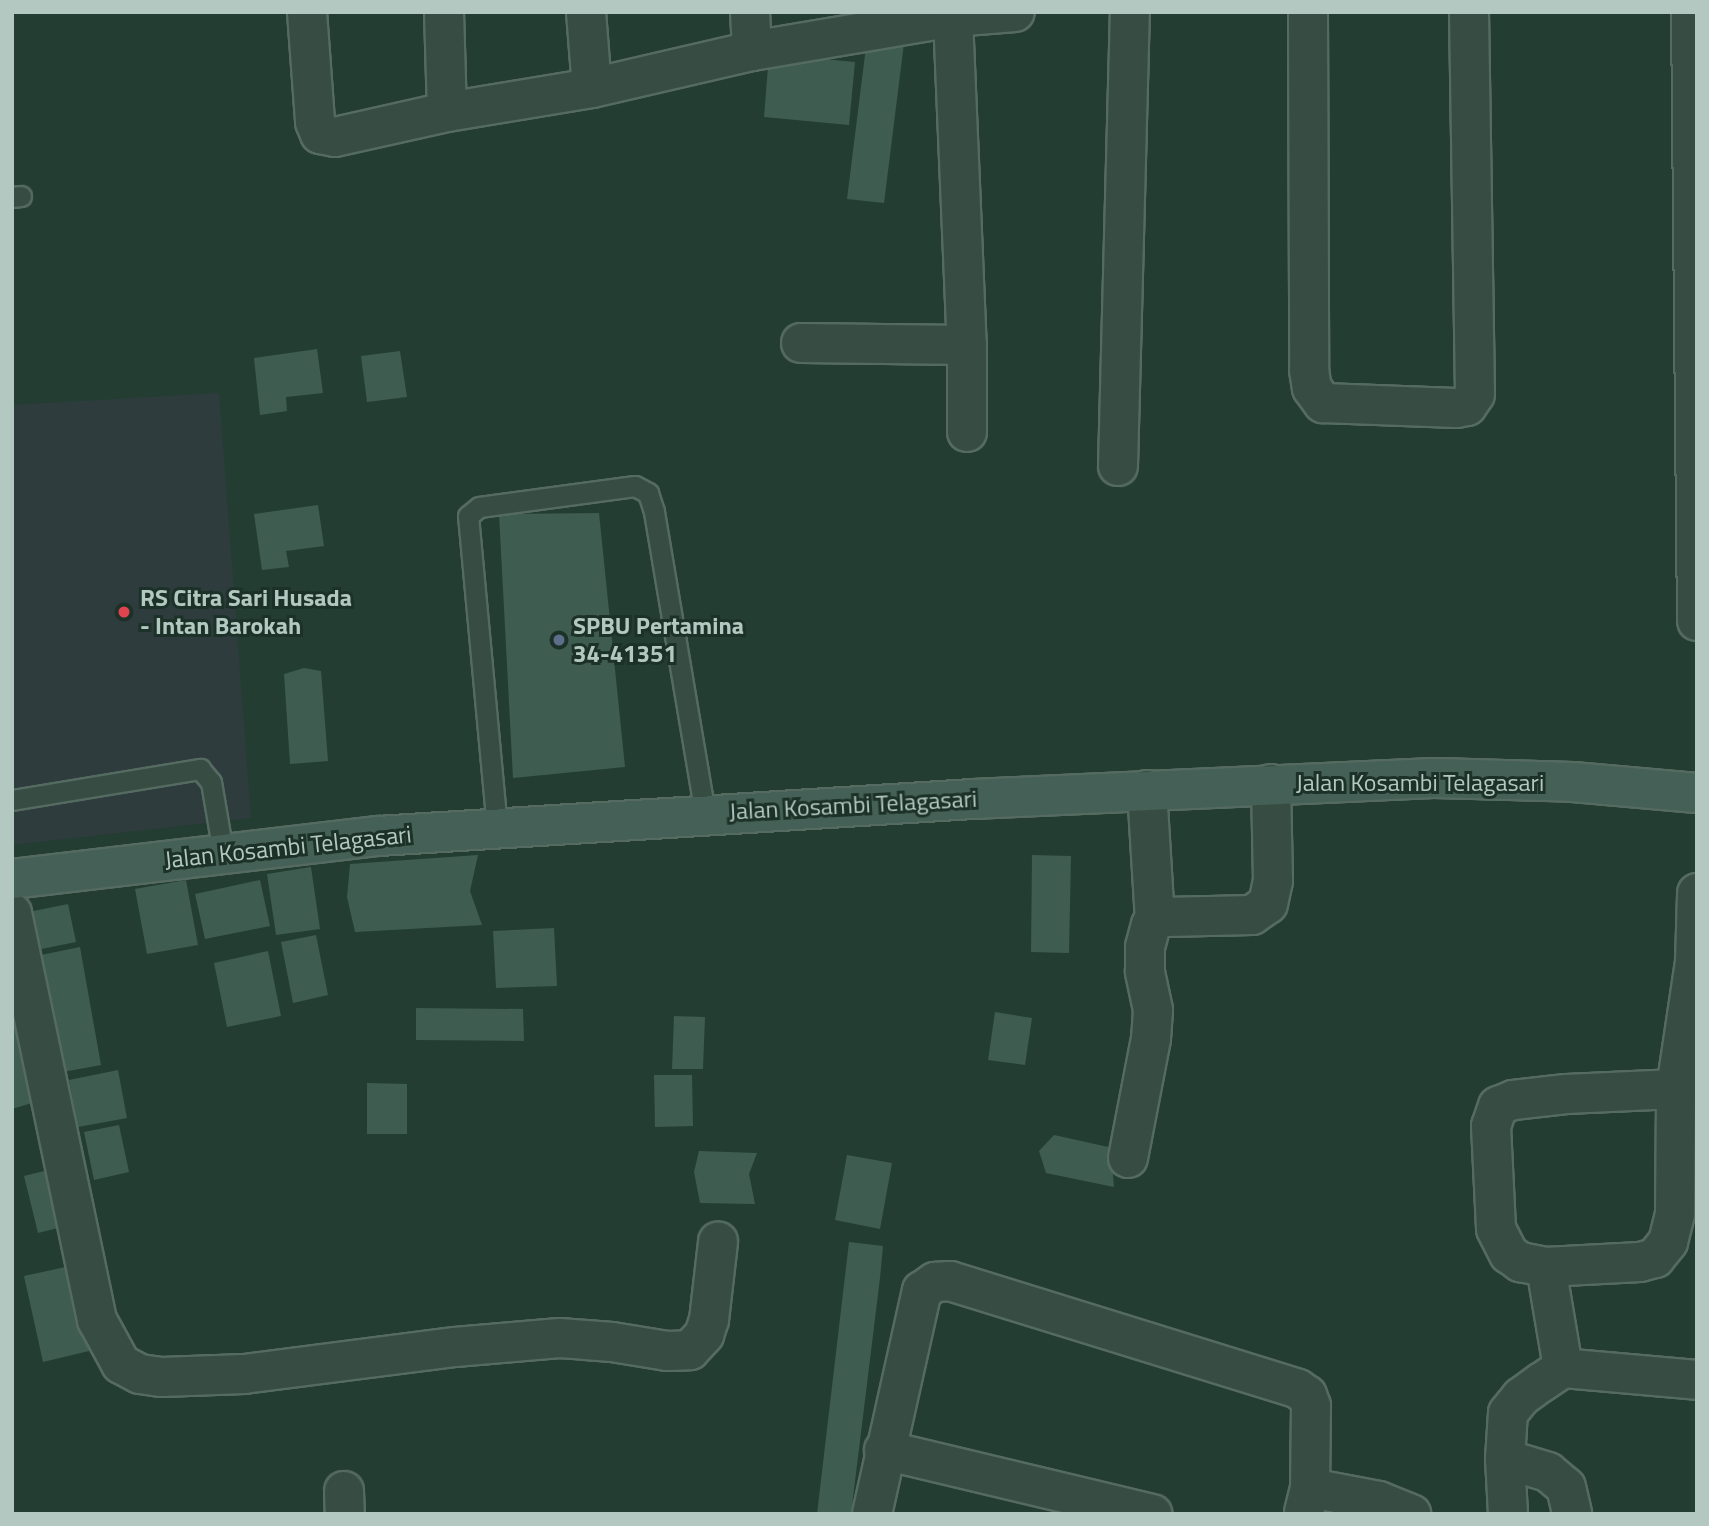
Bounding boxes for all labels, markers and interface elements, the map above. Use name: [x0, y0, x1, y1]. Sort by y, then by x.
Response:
place label: RS Citra Sari Husada - Intan Barokah: [140, 584, 352, 640]
marker: RS Citra Sari Husada - Intan Barokah: [114, 602, 134, 622]
place label: SPBU Pertamina 34-41351: [573, 612, 744, 668]
marker: SPBU Pertamina 34-41351: [551, 632, 567, 648]
street label: Jalan Kosambi Telagasari: [1296, 769, 1544, 797]
street label: Jalan Kosambi Telagasari: [728, 784, 978, 826]
street label: Jalan Kosambi Telagasari: [163, 820, 413, 874]

